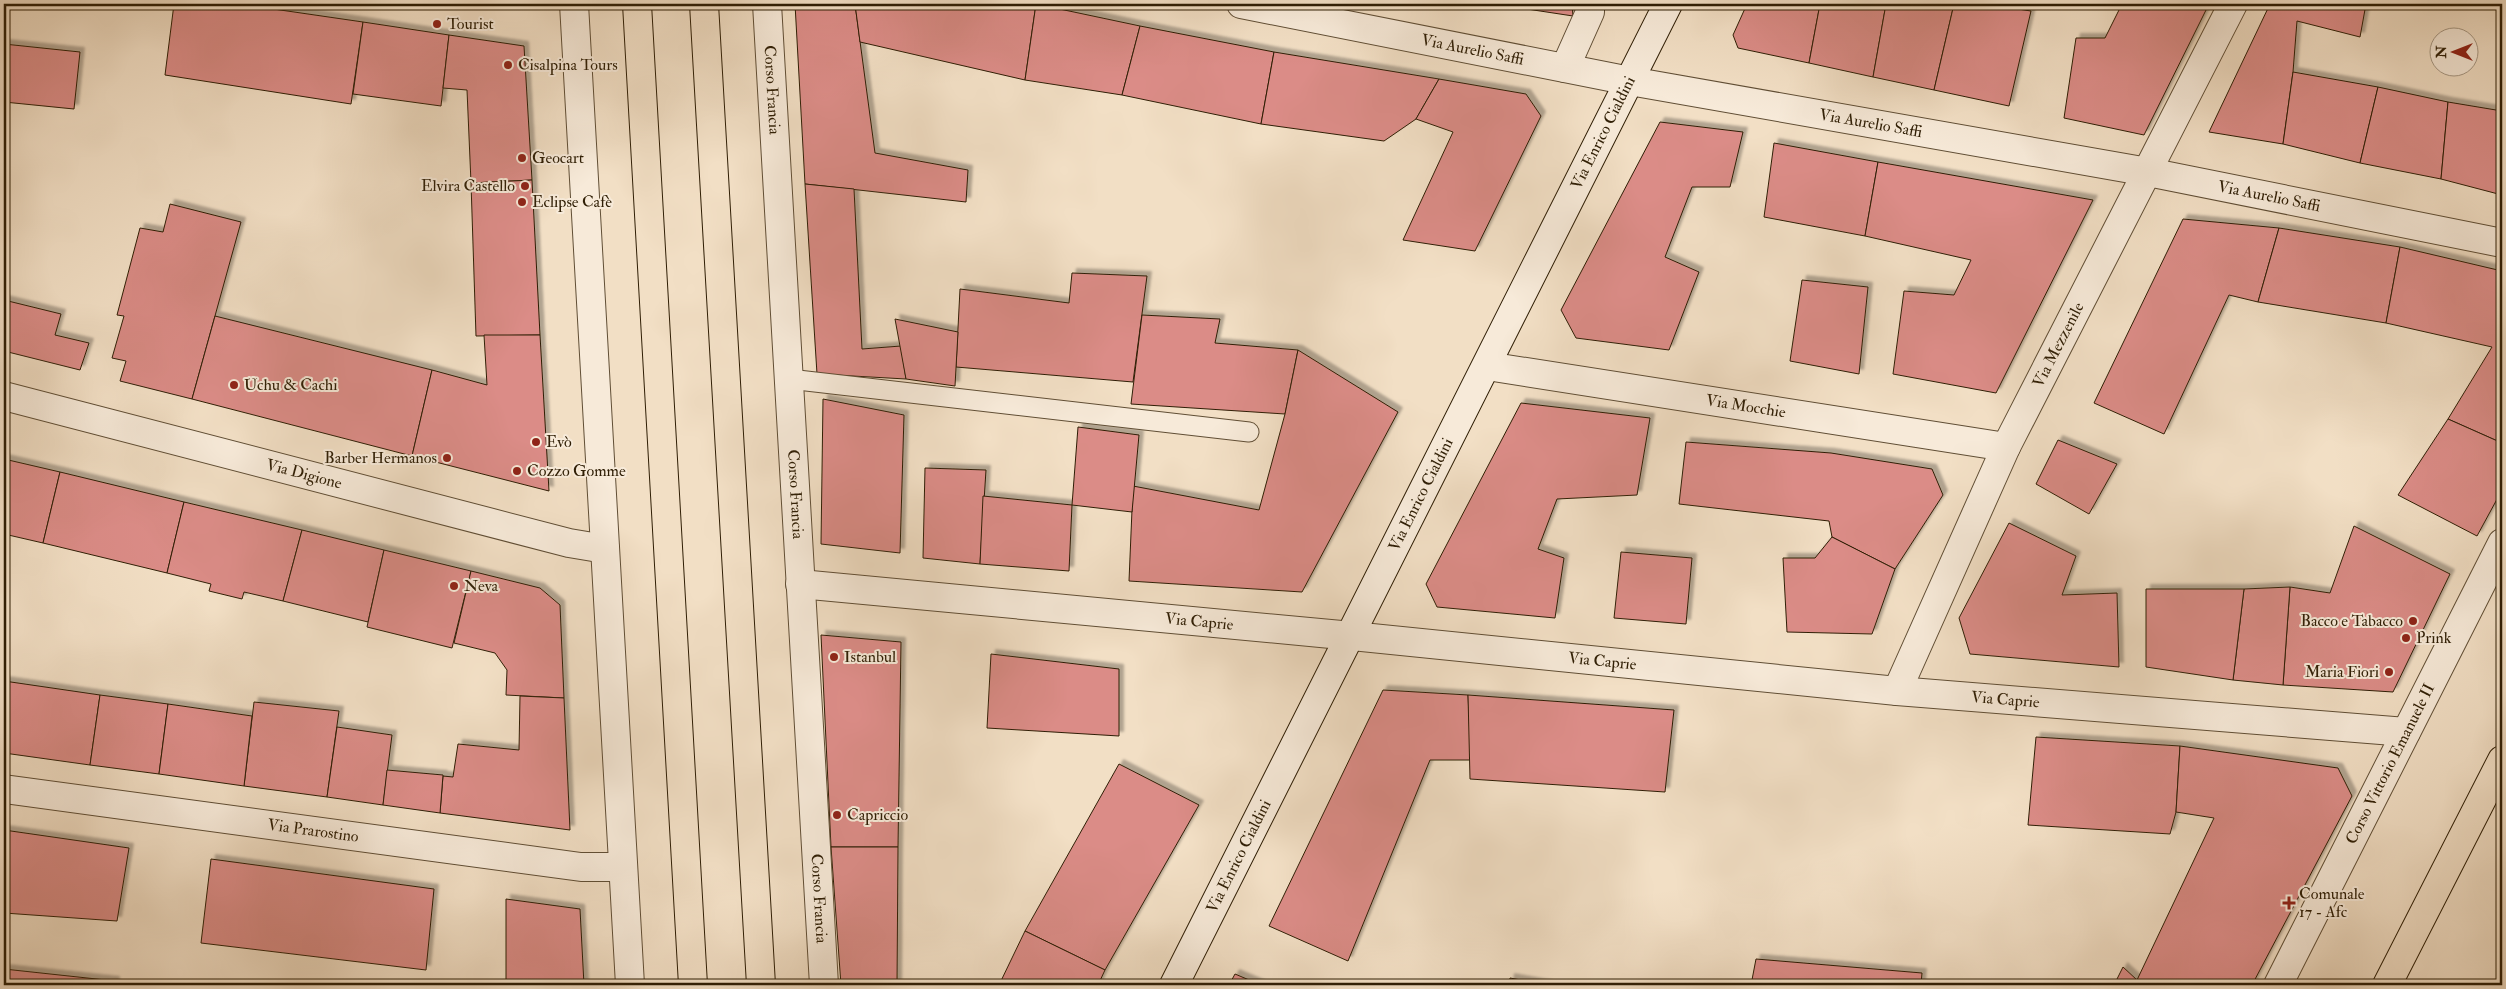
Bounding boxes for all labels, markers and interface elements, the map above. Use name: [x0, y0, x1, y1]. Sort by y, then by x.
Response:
place label: Tourist: [447, 14, 494, 34]
marker: Tourist: [431, 18, 443, 30]
north arrow: [2428, 28, 2478, 78]
street label: Via Aurelio Saffi: [1419, 30, 1526, 70]
street label: Corso Francia: [759, 45, 785, 136]
text: N: [2433, 45, 2450, 59]
place label: Cisalpina Tours: [518, 55, 618, 76]
marker: Cisalpina Tours: [502, 59, 514, 71]
street label: Via Enrico Cialdini: [1566, 73, 1640, 193]
street label: Via Aurelio Saffi: [1818, 104, 1924, 142]
place label: Geocart: [532, 148, 584, 168]
marker: Geocart: [516, 152, 528, 164]
place label: Elvira Castello: [421, 176, 515, 196]
street label: Via Aurelio Saffi: [2216, 176, 2322, 216]
marker: Elvira Castello: [519, 180, 531, 192]
place label: Eclipse Cafè: [532, 192, 612, 213]
marker: Eclipse Cafè: [516, 196, 528, 208]
street label: Via Mezzenile: [2028, 299, 2089, 391]
place label: Uchu & Cachi: [244, 375, 337, 395]
marker: Uchu & Cachi: [228, 379, 240, 391]
street label: Via Mocchie: [1705, 390, 1787, 423]
place label: Evò: [546, 432, 572, 452]
street label: Via Enrico Cialdini: [1384, 435, 1458, 555]
marker: Evò: [530, 436, 542, 448]
place label: Barber Hermanos: [324, 448, 437, 468]
street label: Corso Francia: [783, 449, 808, 540]
marker: Barber Hermanos: [441, 452, 453, 464]
street label: Via Digione: [264, 455, 344, 494]
place label: Cozzo Gomme: [527, 461, 626, 481]
marker: Cozzo Gomme: [511, 465, 523, 477]
place label: Neva: [464, 576, 498, 596]
marker: Neva: [448, 580, 460, 592]
street label: Via Caprie: [1164, 608, 1235, 635]
place label: Bacco e Tabacco: [2300, 611, 2403, 631]
marker: Bacco e Tabacco: [2407, 615, 2419, 627]
place label: Prink: [2416, 628, 2452, 648]
marker: Prink: [2400, 632, 2412, 644]
place label: Istanbul: [844, 647, 896, 667]
street label: Via Caprie: [1567, 648, 1638, 675]
marker: Istanbul: [828, 651, 840, 663]
place label: Maria Fiori: [2305, 662, 2379, 682]
marker: Maria Fiori: [2383, 666, 2395, 678]
street label: Corso Vittorio Emanuele II: [2341, 680, 2439, 847]
street label: Via Caprie: [1970, 687, 2041, 712]
street label: Via Enrico Cialdini: [1202, 796, 1276, 916]
place label: Capriccio: [847, 805, 908, 826]
marker: Capriccio: [831, 809, 843, 821]
street label: Via Prarostino: [266, 815, 360, 847]
street label: Corso Francia: [806, 853, 832, 944]
place label: Comunale 17 - Afc: [2299, 884, 2365, 922]
marker: Comunale 17 - Afc: [2283, 897, 2295, 909]

